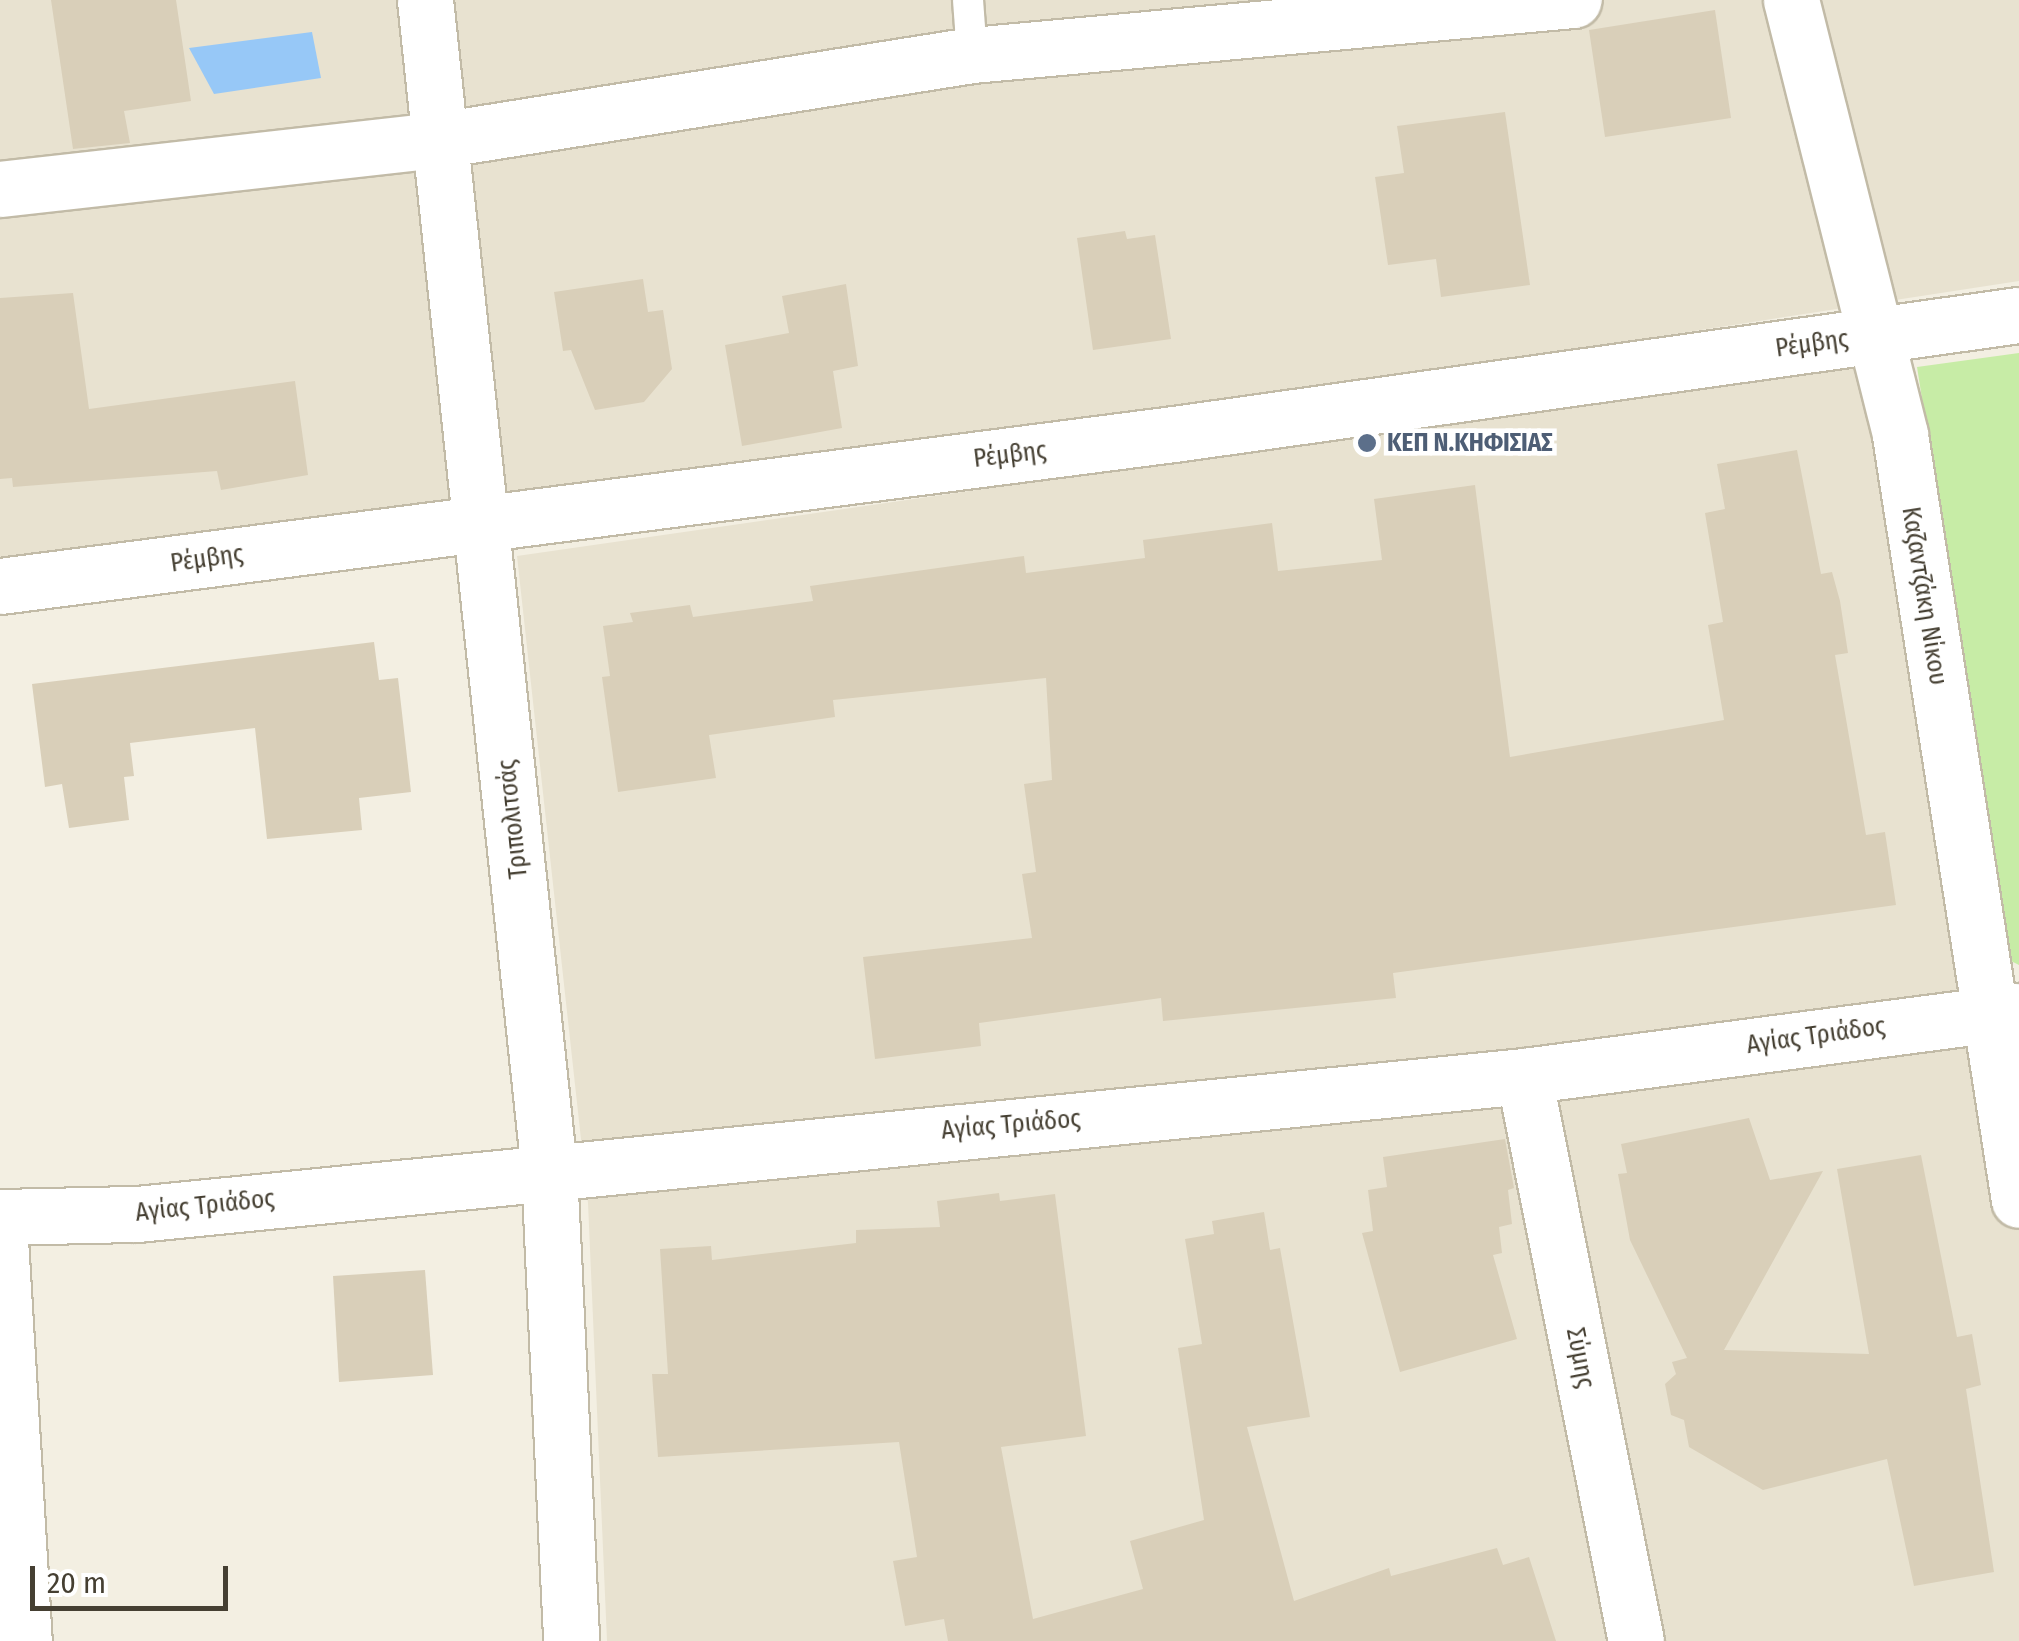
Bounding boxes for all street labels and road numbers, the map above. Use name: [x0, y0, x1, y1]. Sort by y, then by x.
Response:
street label: Ρέμβης: [1774, 324, 1850, 364]
street label: Ρέμβης: [972, 436, 1048, 474]
street label: Καζαντζάκη Νίκου: [1895, 505, 1953, 687]
street label: Ρέμβης: [169, 539, 245, 579]
street label: Τριπολιτσάς: [492, 758, 534, 880]
street label: Αγίας Τριάδος: [1745, 1011, 1887, 1061]
street label: Αγίας Τριάδος: [940, 1104, 1082, 1146]
street label: Αγίας Τριάδος: [134, 1184, 276, 1228]
street label: Σύμης: [1559, 1325, 1601, 1391]

